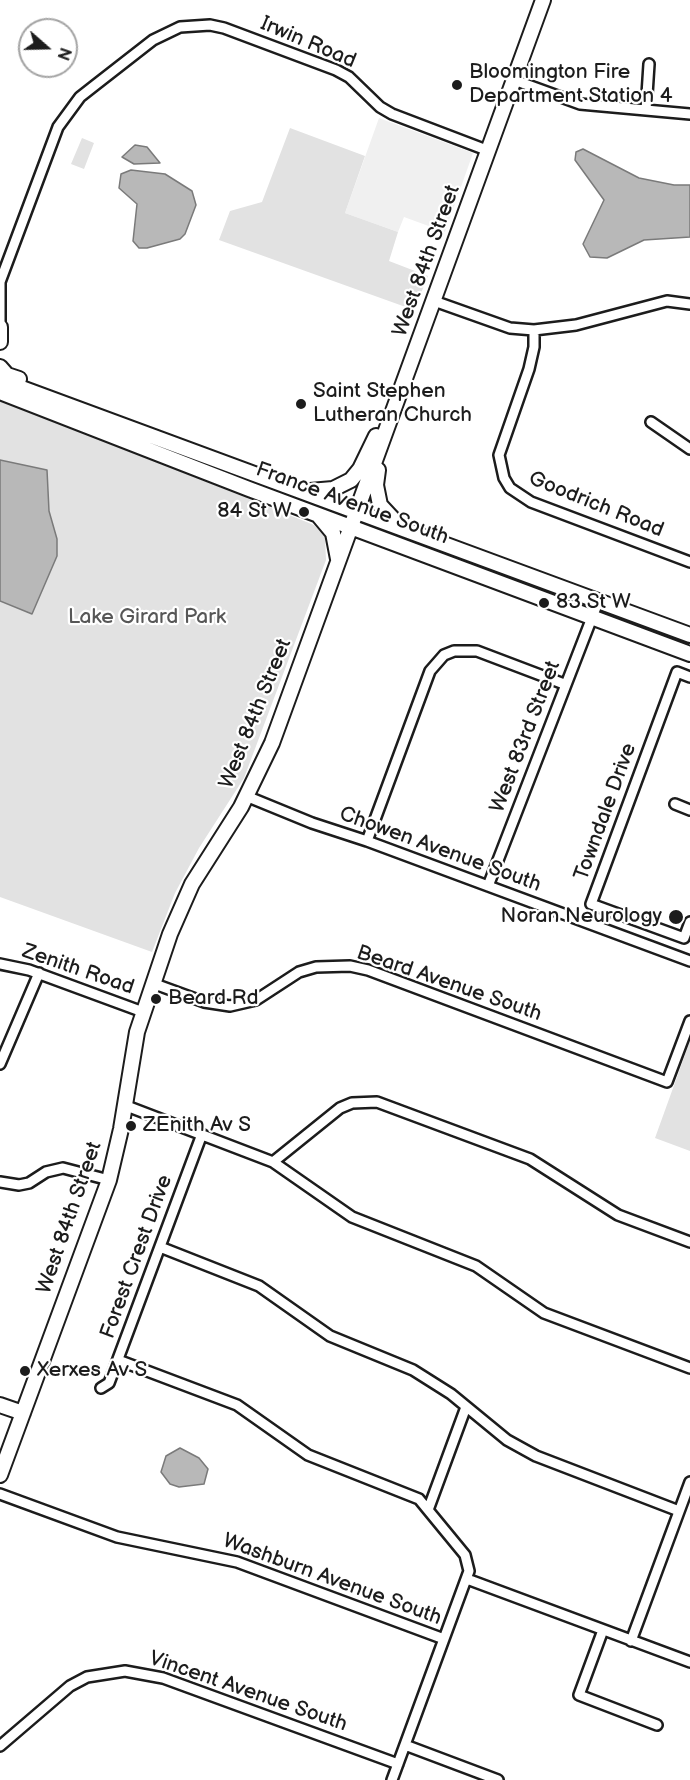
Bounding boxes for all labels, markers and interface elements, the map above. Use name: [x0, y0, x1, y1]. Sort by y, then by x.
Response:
street label: Irwin Road: [256, 12, 360, 74]
north arrow: [18, 18, 78, 78]
text: N: [53, 45, 74, 63]
place label: Bloomington Fire Department Station 4: [469, 60, 673, 110]
marker: Bloomington Fire Department Station 4: [450, 78, 464, 92]
street label: West 84th Street: [388, 182, 466, 340]
place label: Saint Stephen Lutheran Church: [313, 379, 472, 429]
marker: Saint Stephen Lutheran Church: [294, 397, 308, 411]
street label: France Avenue South: [252, 457, 452, 551]
street label: Goodrich Road: [525, 466, 667, 544]
place label: 84 St W: [217, 499, 292, 525]
marker: 84 St W: [297, 505, 311, 519]
place label: 83 St W: [556, 590, 631, 616]
marker: 83 St W: [537, 596, 551, 610]
park label: Lake Girard Park: [68, 605, 226, 631]
street label: West 84th Street: [214, 635, 298, 793]
street label: West 83rd Street: [485, 658, 567, 816]
street label: Towndale Drive: [570, 740, 642, 884]
street label: Chowen Avenue South: [336, 802, 544, 898]
place label: Noran Neurology: [501, 904, 662, 930]
marker: Noran Neurology: [667, 908, 685, 926]
street label: Zenith Road: [19, 939, 137, 1001]
street label: Beard Avenue South: [353, 941, 545, 1027]
place label: Beard Rd: [168, 986, 259, 1012]
marker: Beard Rd: [149, 992, 163, 1006]
place label: ZEnith Av S: [143, 1113, 251, 1139]
marker: ZEnith Av S: [124, 1119, 138, 1133]
street label: West 84th Street: [32, 1139, 108, 1297]
street label: Forest Crest Drive: [96, 1172, 178, 1342]
place label: Xerxes Av S: [37, 1358, 147, 1384]
marker: Xerxes Av S: [18, 1364, 32, 1378]
street label: Washburn Avenue South: [219, 1529, 445, 1631]
street label: Vincent Avenue South: [146, 1646, 350, 1738]

